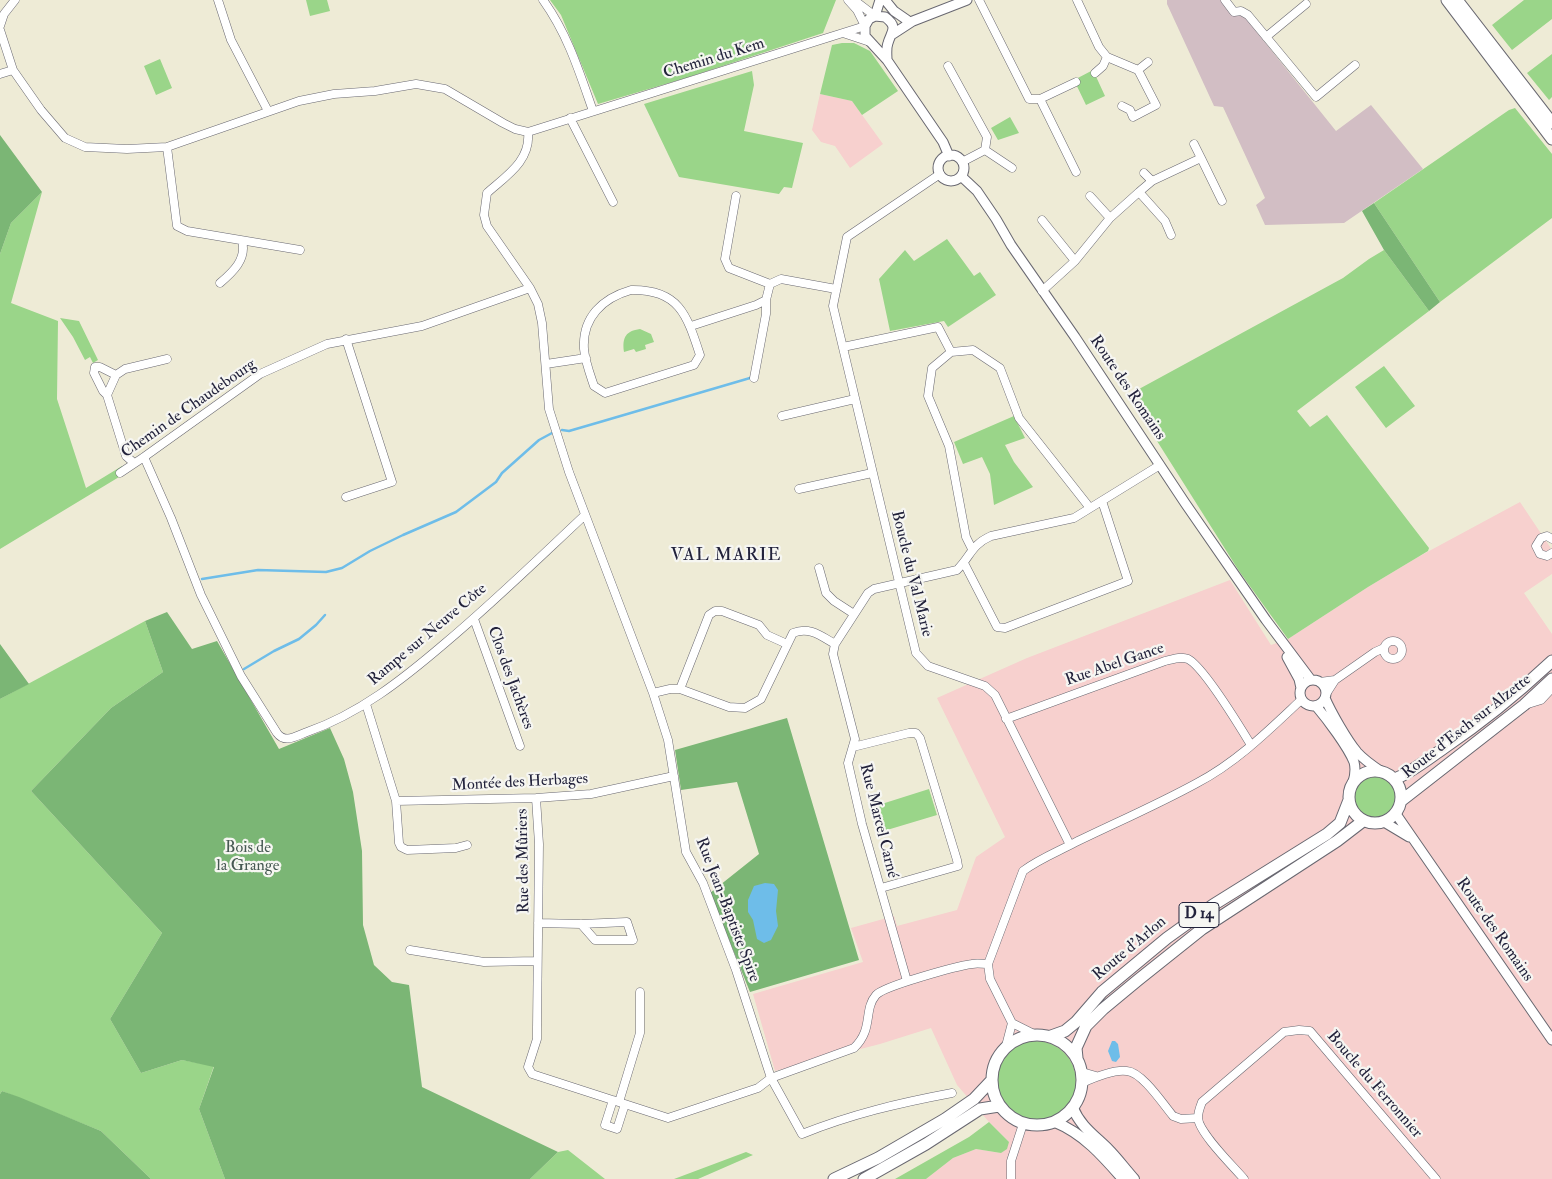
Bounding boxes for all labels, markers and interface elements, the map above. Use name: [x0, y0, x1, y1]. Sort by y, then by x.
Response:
street label: Chemin du Kem: [661, 35, 767, 83]
street label: Route des Romains: [1085, 332, 1169, 444]
street label: Chemin de Chaudebourg: [118, 355, 260, 463]
street label: Boucle du Val Marie: [886, 509, 936, 639]
district label: VAL MARIE: [669, 545, 783, 567]
street label: Rampe sur Neuve Côte: [365, 580, 491, 690]
street label: Clos des Jachères: [483, 624, 537, 732]
street label: Rue Abel Gance: [1063, 639, 1167, 691]
street label: Route d'Esch sur Alzette: [1399, 671, 1535, 783]
street label: Rue Marcel Carné: [855, 762, 901, 880]
street label: Montée des Herbages: [451, 770, 589, 796]
street label: Rue des Mûriers: [513, 808, 535, 914]
street label: Rue Jean-Baptiste Spire: [691, 835, 763, 985]
park label: Bois de la Grange: [217, 839, 279, 877]
street label: Route des Romains: [1451, 875, 1537, 985]
road number: D 14: [1179, 902, 1219, 928]
street label: Route d'Arlon: [1089, 913, 1171, 985]
street label: Boucle du Ferronnier: [1322, 1027, 1426, 1143]

